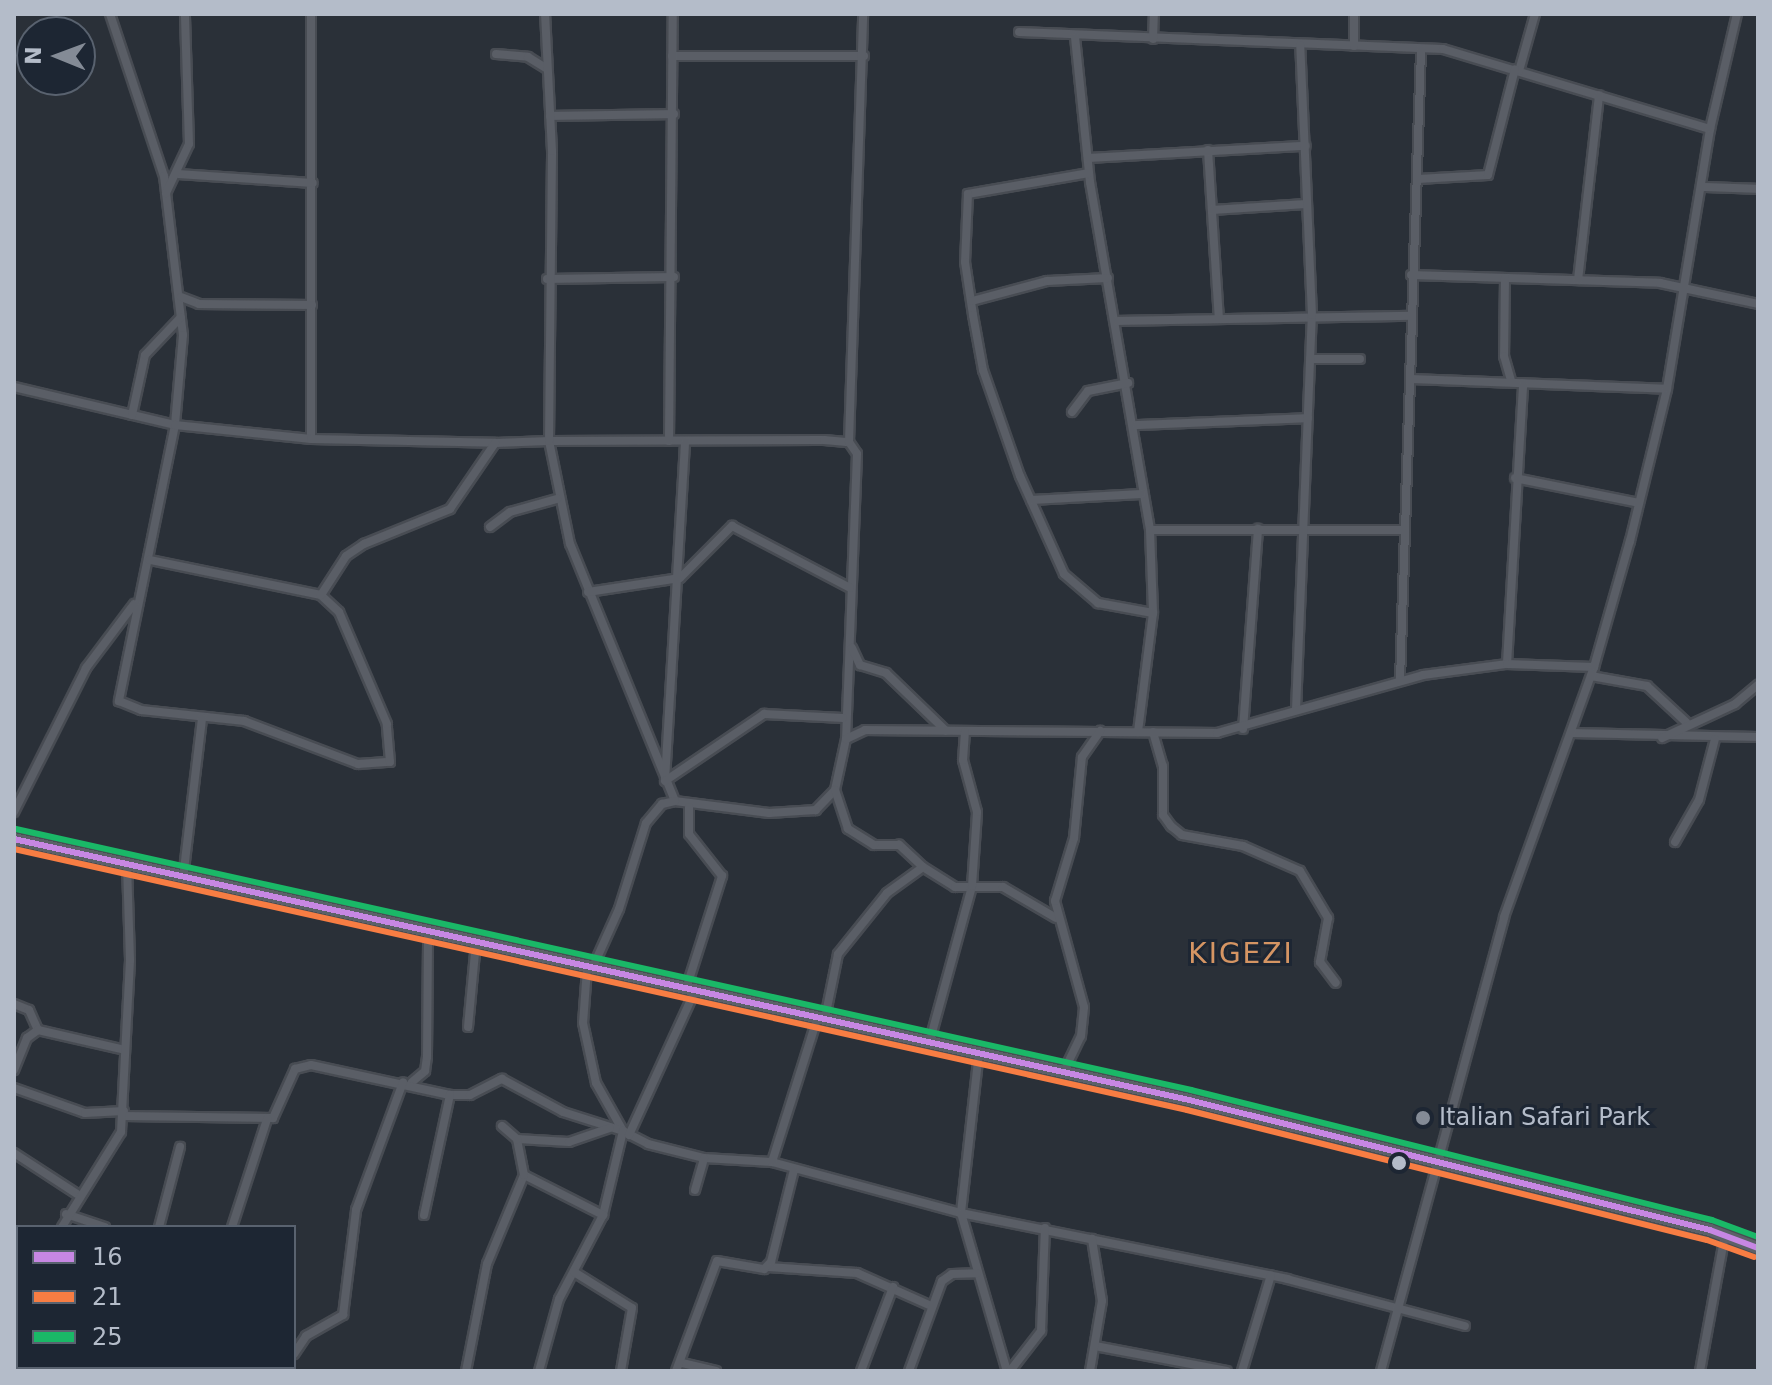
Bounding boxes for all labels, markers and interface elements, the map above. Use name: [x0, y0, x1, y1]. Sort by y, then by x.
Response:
north arrow: [16, 16, 96, 96]
text: N: [21, 46, 46, 65]
district label: KIGEZI: [1188, 937, 1294, 971]
place label: Italian Safari Park: [1439, 1104, 1650, 1132]
marker: Italian Safari Park: [1414, 1109, 1432, 1127]
unlabelled marker: [1391, 1155, 1407, 1171]
legend: [16, 1225, 296, 1369]
text: 16: [92, 1243, 123, 1271]
text: 21: [92, 1283, 123, 1311]
text: 25: [92, 1323, 123, 1351]

